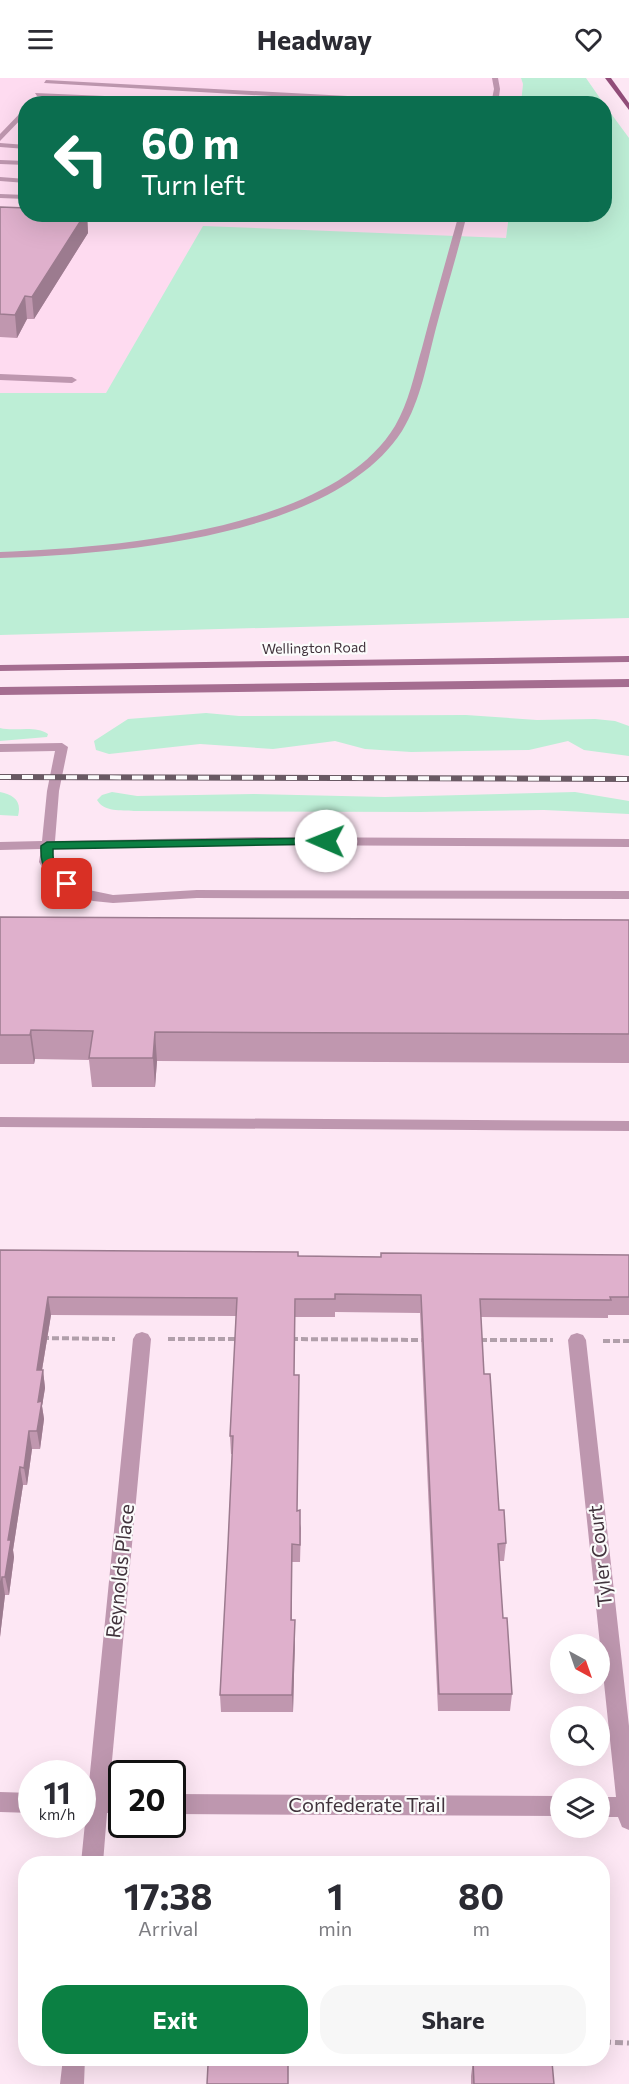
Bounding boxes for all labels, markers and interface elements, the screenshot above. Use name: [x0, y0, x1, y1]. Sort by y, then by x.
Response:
icon: menu: [24, 23, 57, 56]
text: Headway: [257, 23, 372, 56]
icon: heart: [572, 23, 605, 56]
text: 60 m: [141, 116, 240, 168]
icon: left: [42, 120, 120, 198]
text: Turn left: [141, 168, 245, 201]
street label: Wellington Road: [262, 638, 366, 657]
position arrow: [294, 809, 358, 873]
pin: [41, 858, 92, 909]
icon: arrive: [50, 867, 83, 900]
street label: Reynolds Place: [100, 1503, 138, 1639]
street label: Tyler Court: [582, 1504, 616, 1608]
north arrow: [550, 1634, 610, 1694]
map controls: [550, 1634, 610, 1838]
button: search: [550, 1706, 610, 1766]
speed limit sign: 20: [108, 1760, 186, 1838]
text: 11: [43, 1773, 71, 1810]
button: layers: [550, 1778, 610, 1838]
street label: Confederate Trail: [288, 1792, 446, 1816]
text: km/h: [39, 1805, 75, 1823]
text: 17:38: [124, 1873, 213, 1917]
text: 1: [327, 1873, 343, 1917]
text: 80: [458, 1873, 504, 1917]
text: Arrival: [138, 1916, 198, 1940]
text: min: [318, 1916, 352, 1940]
text: m: [472, 1916, 490, 1940]
button: Exit: [42, 1985, 308, 2054]
button: Share: [320, 1985, 586, 2054]

